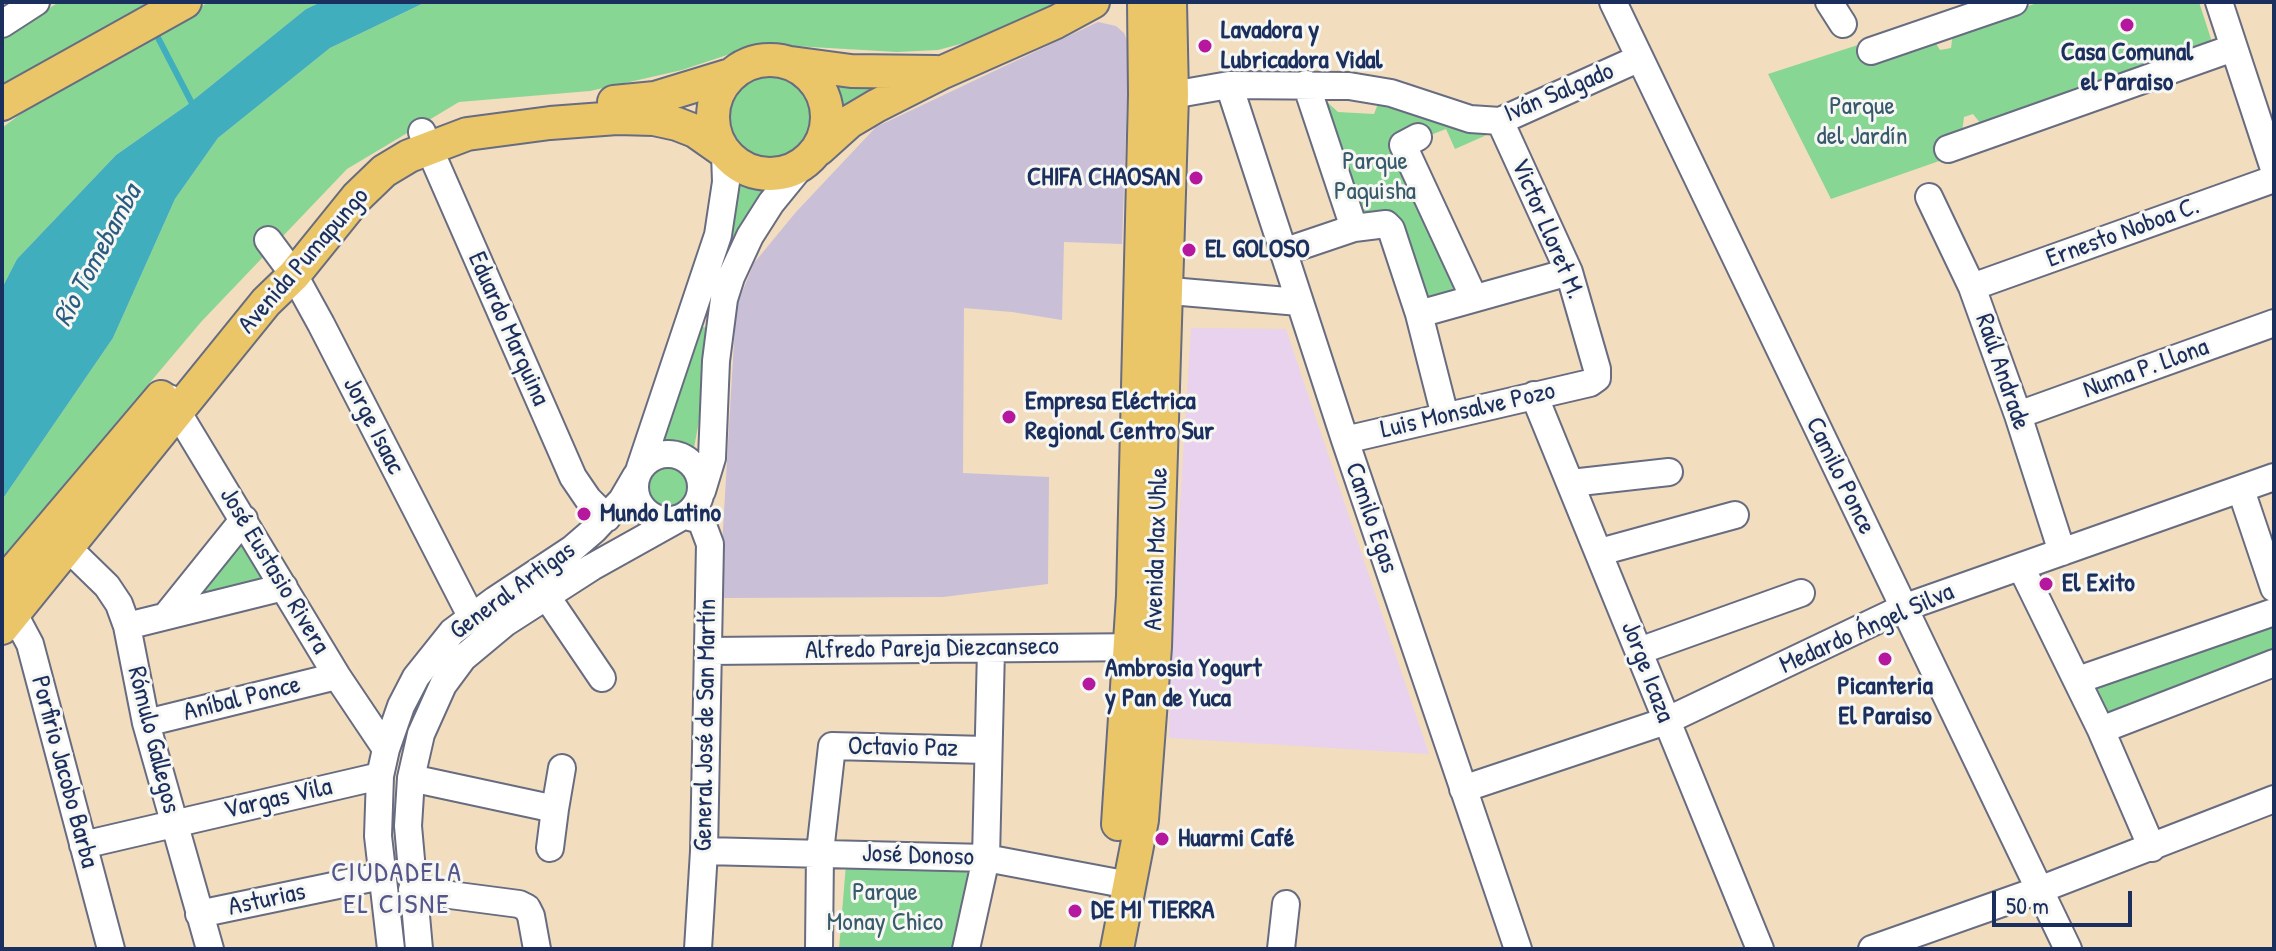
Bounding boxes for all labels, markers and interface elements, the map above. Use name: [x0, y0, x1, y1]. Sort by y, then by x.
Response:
place label: Lavadora y Lubricadora Vidal: [1221, 15, 1382, 76]
marker: Casa Comunal el Paraiso: [2118, 16, 2136, 34]
marker: Lavadora y Lubricadora Vidal: [1196, 37, 1214, 55]
place label: Casa Comunal el Paraiso: [2061, 37, 2193, 98]
street label: Iván Salgado: [1500, 56, 1618, 130]
park label: Parque del Jardín: [1817, 91, 1907, 152]
park label: Parque Paquisha: [1334, 146, 1416, 208]
street label: Victor Lloret M.: [1503, 154, 1591, 304]
place label: CHIFA CHAOSAN: [1027, 162, 1180, 194]
marker: CHIFA CHAOSAN: [1187, 169, 1205, 187]
water label: Río Tomebamba: [47, 180, 149, 332]
street label: Avenida Pumapungo: [232, 182, 376, 340]
street label: Ernesto Noboa C.: [2042, 191, 2204, 275]
place label: EL GOLOSO: [1205, 234, 1310, 266]
marker: EL GOLOSO: [1180, 241, 1198, 259]
street label: Eduardo Marquina: [460, 247, 556, 411]
street label: Raúl Andrade: [1968, 310, 2036, 434]
street label: Numa P. Llona: [2079, 332, 2213, 406]
street label: Jorge Isaac: [335, 372, 411, 480]
street label: Luis Monsalve Pozo: [1378, 376, 1558, 446]
place label: Empresa Eléctrica Regional Centro Sur: [1025, 386, 1214, 448]
marker: Empresa Eléctrica Regional Centro Sur: [1000, 408, 1018, 426]
street label: Camilo Ponce: [1798, 412, 1882, 540]
street label: Camilo Egas: [1338, 459, 1404, 577]
street label: Avenida Max Uhle: [1139, 467, 1175, 631]
street label: José Eustasio Rivera: [212, 482, 336, 660]
place label: Mundo Latino: [600, 498, 721, 530]
marker: Mundo Latino: [575, 505, 593, 523]
street label: General Artigas: [444, 535, 582, 647]
place label: El Exito: [2062, 568, 2135, 600]
marker: El Exito: [2037, 575, 2055, 593]
street label: Medardo Ángel Silva: [1775, 577, 1959, 681]
street label: General José de San Martín: [688, 598, 724, 852]
street label: Jorge Icaza: [1613, 617, 1681, 727]
street label: Alfredo Pareja Diezcanseco: [805, 631, 1059, 667]
marker: Picanteria El Paraiso: [1876, 650, 1894, 668]
place label: Ambrosia Yogurt y Pan de Yuca: [1105, 653, 1261, 714]
street label: Rómulo Gallegos: [120, 663, 186, 817]
street label: Aníbal Ponce: [180, 669, 304, 729]
place label: Picanteria El Paraiso: [1837, 671, 1933, 732]
street label: Porfirio Jacobo Barba: [23, 673, 105, 871]
marker: Ambrosia Yogurt y Pan de Yuca: [1080, 675, 1098, 693]
street label: Octavio Paz: [848, 731, 958, 765]
street label: Vargas Vila: [221, 771, 335, 827]
place label: Huarmi Café: [1178, 823, 1294, 855]
marker: Huarmi Café: [1153, 830, 1171, 848]
street label: José Donoso: [861, 838, 975, 874]
district label: CIUDADELA EL CISNE: [331, 857, 463, 923]
scale bar: [1996, 875, 2136, 925]
street label: Asturias: [226, 877, 308, 923]
park label: Parque Monay Chico: [827, 877, 943, 938]
text: 50 m: [2006, 889, 2049, 921]
place label: DE MI TIERRA: [1091, 895, 1214, 927]
marker: DE MI TIERRA: [1066, 902, 1084, 920]

